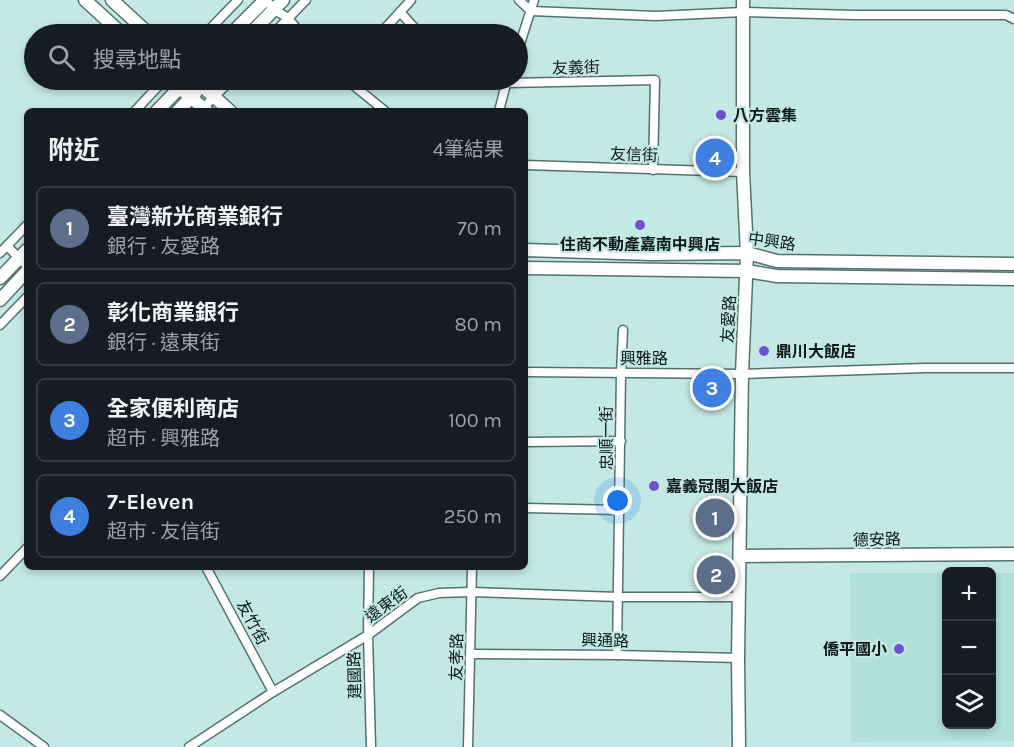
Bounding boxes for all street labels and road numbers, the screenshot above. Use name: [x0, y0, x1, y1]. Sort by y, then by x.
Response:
street label: 友義街: [552, 58, 600, 77]
street label: 友信街: [610, 144, 658, 165]
street label: 中興路: [747, 229, 797, 254]
street label: 友愛路: [718, 295, 739, 343]
street label: 興雅路: [620, 349, 668, 368]
street label: 忠順一街: [597, 406, 616, 470]
street label: 德安路: [853, 530, 901, 549]
street label: 遠東街: [361, 583, 411, 626]
street label: 友竹街: [233, 597, 272, 648]
street label: 興通路: [581, 631, 629, 650]
street label: 友孝路: [447, 633, 466, 681]
street label: 建國路: [345, 651, 364, 699]

